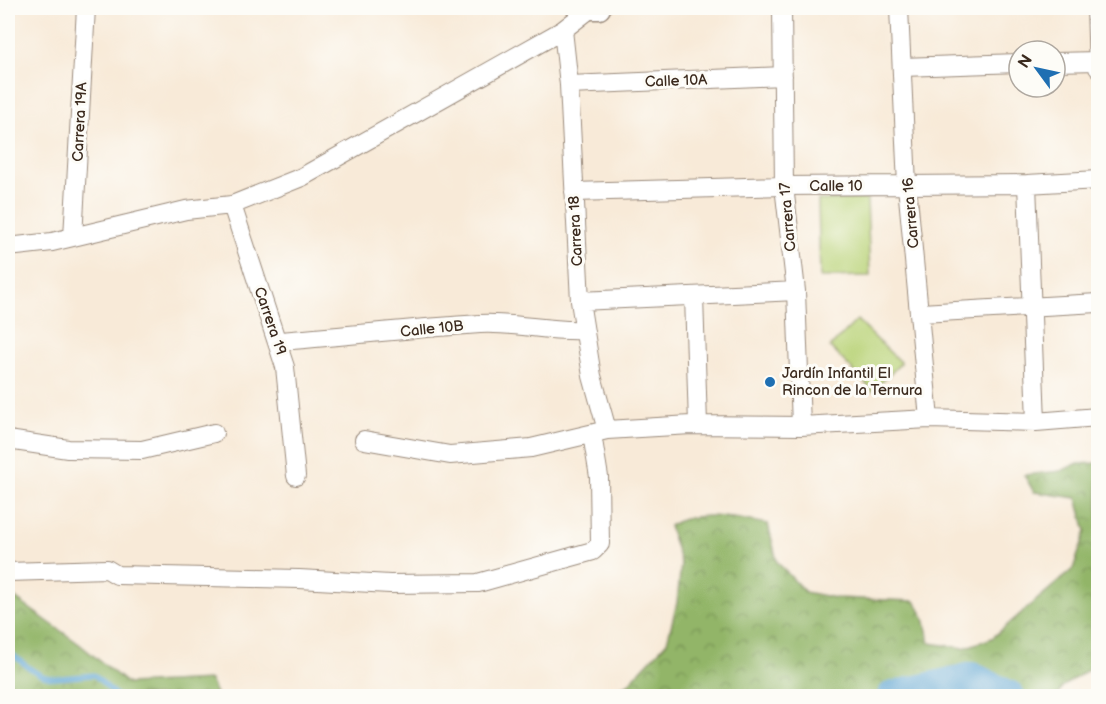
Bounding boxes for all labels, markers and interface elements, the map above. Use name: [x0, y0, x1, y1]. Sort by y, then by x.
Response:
north arrow: [1007, 39, 1067, 99]
text: N: [1014, 51, 1037, 72]
street label: Calle 10A: [644, 70, 708, 92]
street label: Carrera 19A: [68, 81, 92, 162]
street label: Calle 10: [809, 177, 863, 196]
street label: Carrera 16: [898, 177, 924, 249]
street label: Carrera 17: [775, 181, 800, 252]
street label: Carrera 18: [565, 195, 587, 267]
street label: Carrera 19: [250, 284, 290, 358]
street label: Calle 10B: [399, 316, 465, 342]
place label: Jardín Infantil El Rincon de la Ternura: [782, 364, 923, 400]
marker: Jardín Infantil El Rincon de la Ternura: [763, 375, 777, 389]

